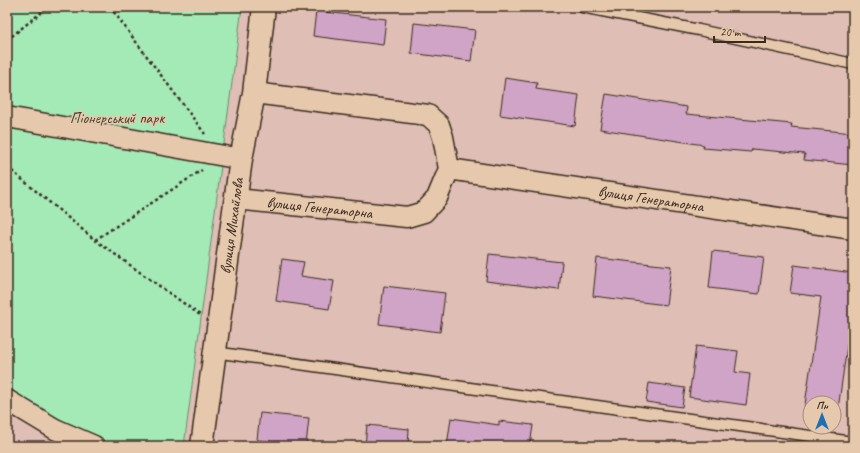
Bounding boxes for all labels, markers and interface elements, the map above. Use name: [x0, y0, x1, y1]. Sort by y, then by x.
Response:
scale bar: [714, 18, 765, 44]
text: 20 m: [720, 24, 742, 40]
park label: Піонерський парк: [70, 108, 165, 128]
street label: вулиця Михайлова: [215, 175, 249, 275]
street label: вулиця Генераторна: [597, 181, 706, 217]
street label: вулиця Генераторна: [266, 192, 375, 223]
north arrow: [802, 395, 842, 435]
text: Пн: [816, 398, 829, 412]

